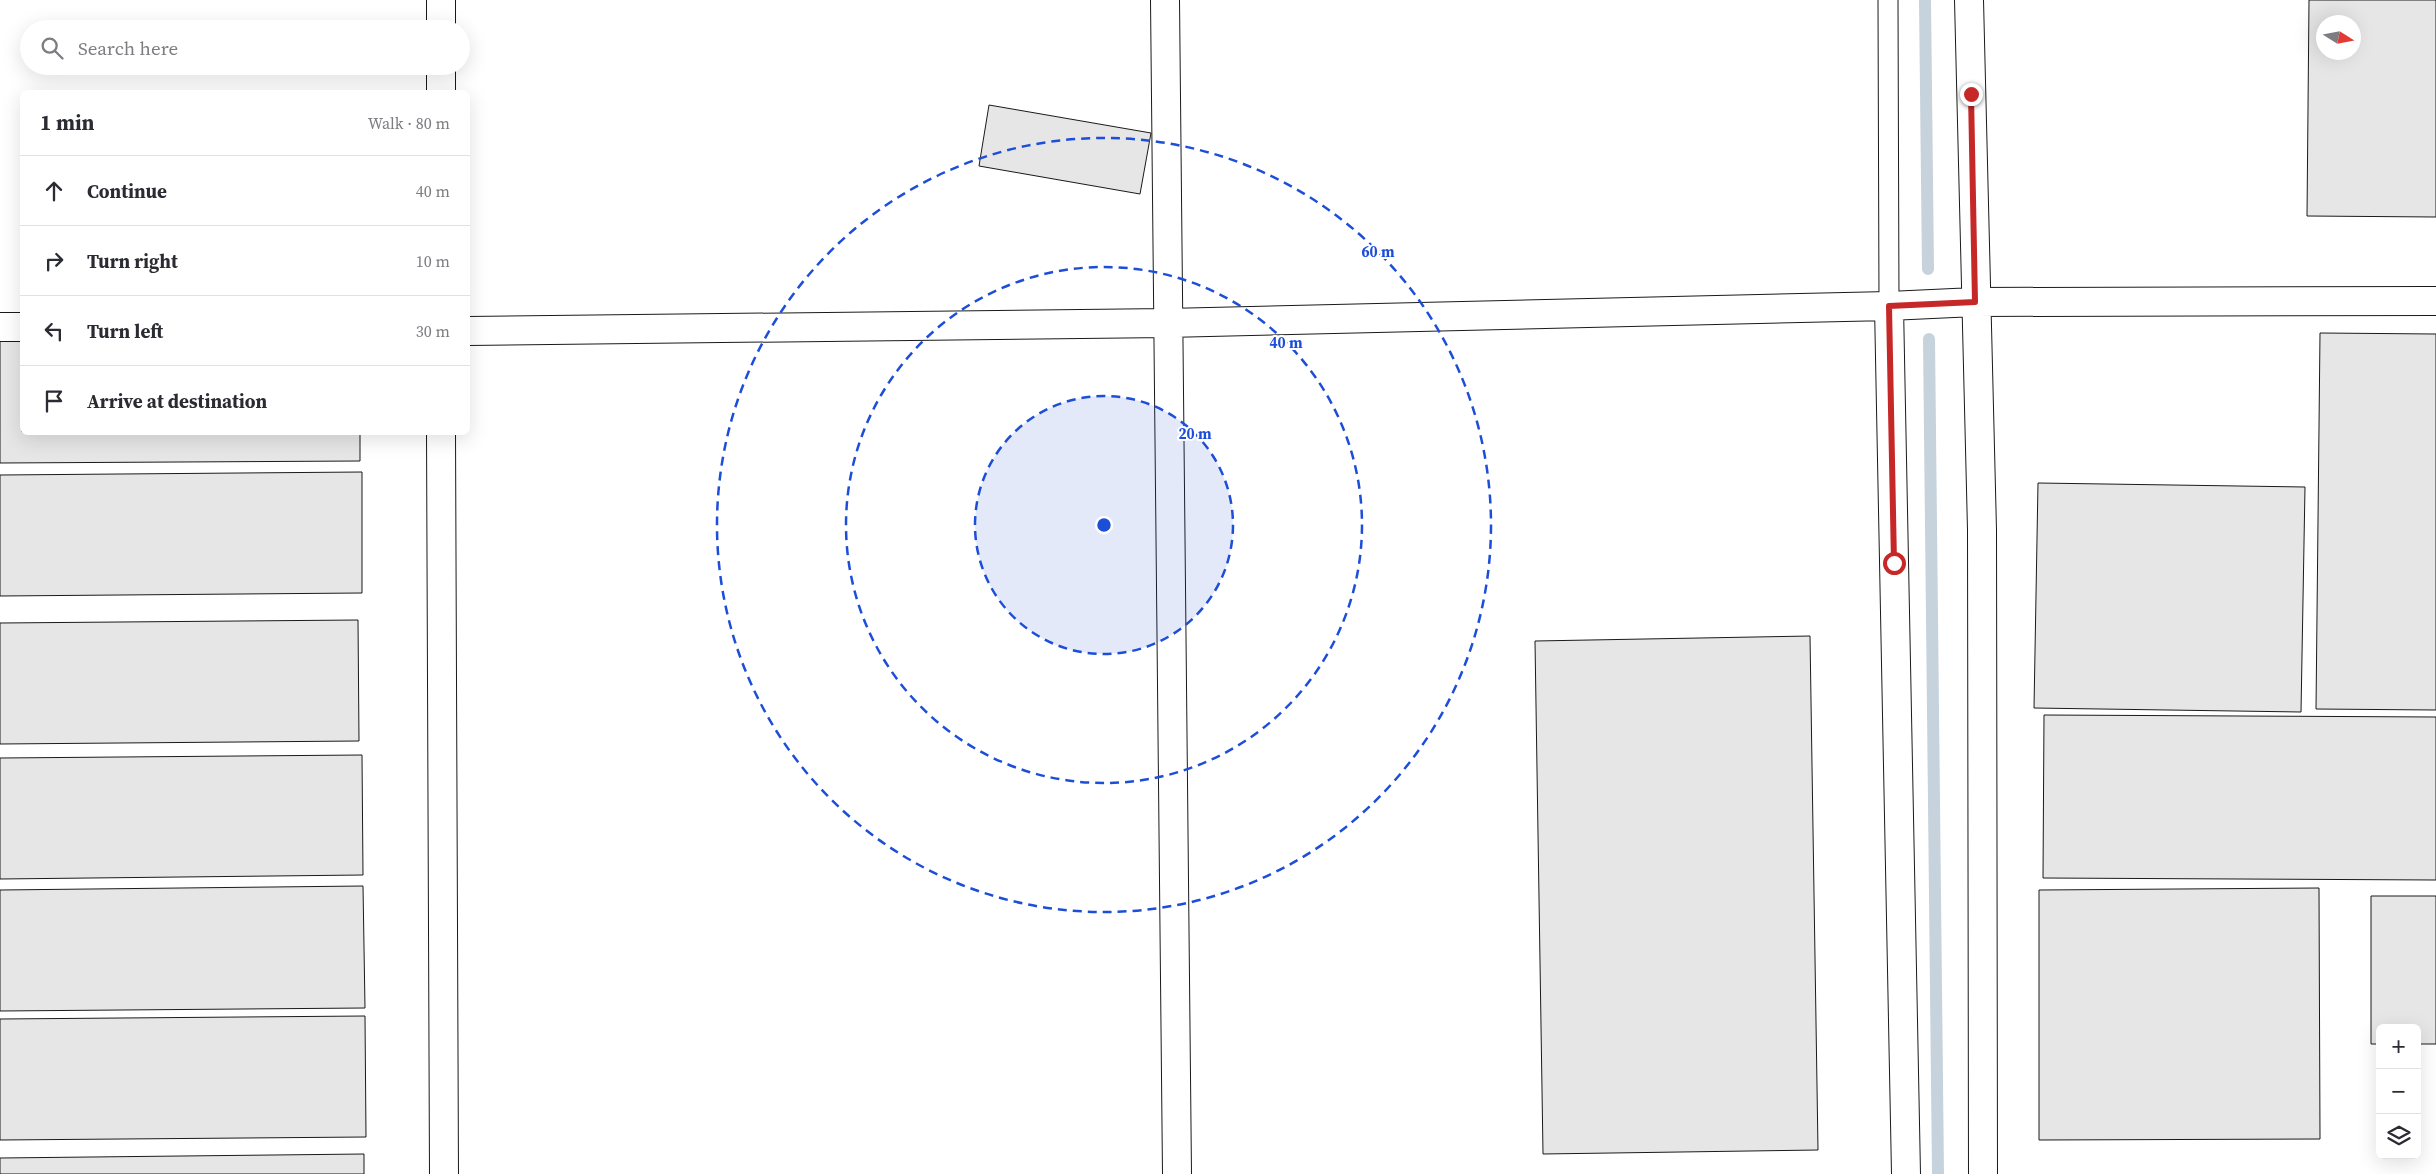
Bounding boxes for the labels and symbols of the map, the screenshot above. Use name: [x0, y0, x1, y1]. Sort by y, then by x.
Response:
north arrow: [2316, 15, 2361, 60]
route end: [1960, 83, 1983, 106]
text: 60 m: [1361, 241, 1395, 262]
text: 40 m: [1269, 332, 1303, 353]
text: 20 m: [1178, 423, 1212, 444]
centre of rings: [1095, 516, 1113, 534]
route start: [1883, 552, 1906, 575]

